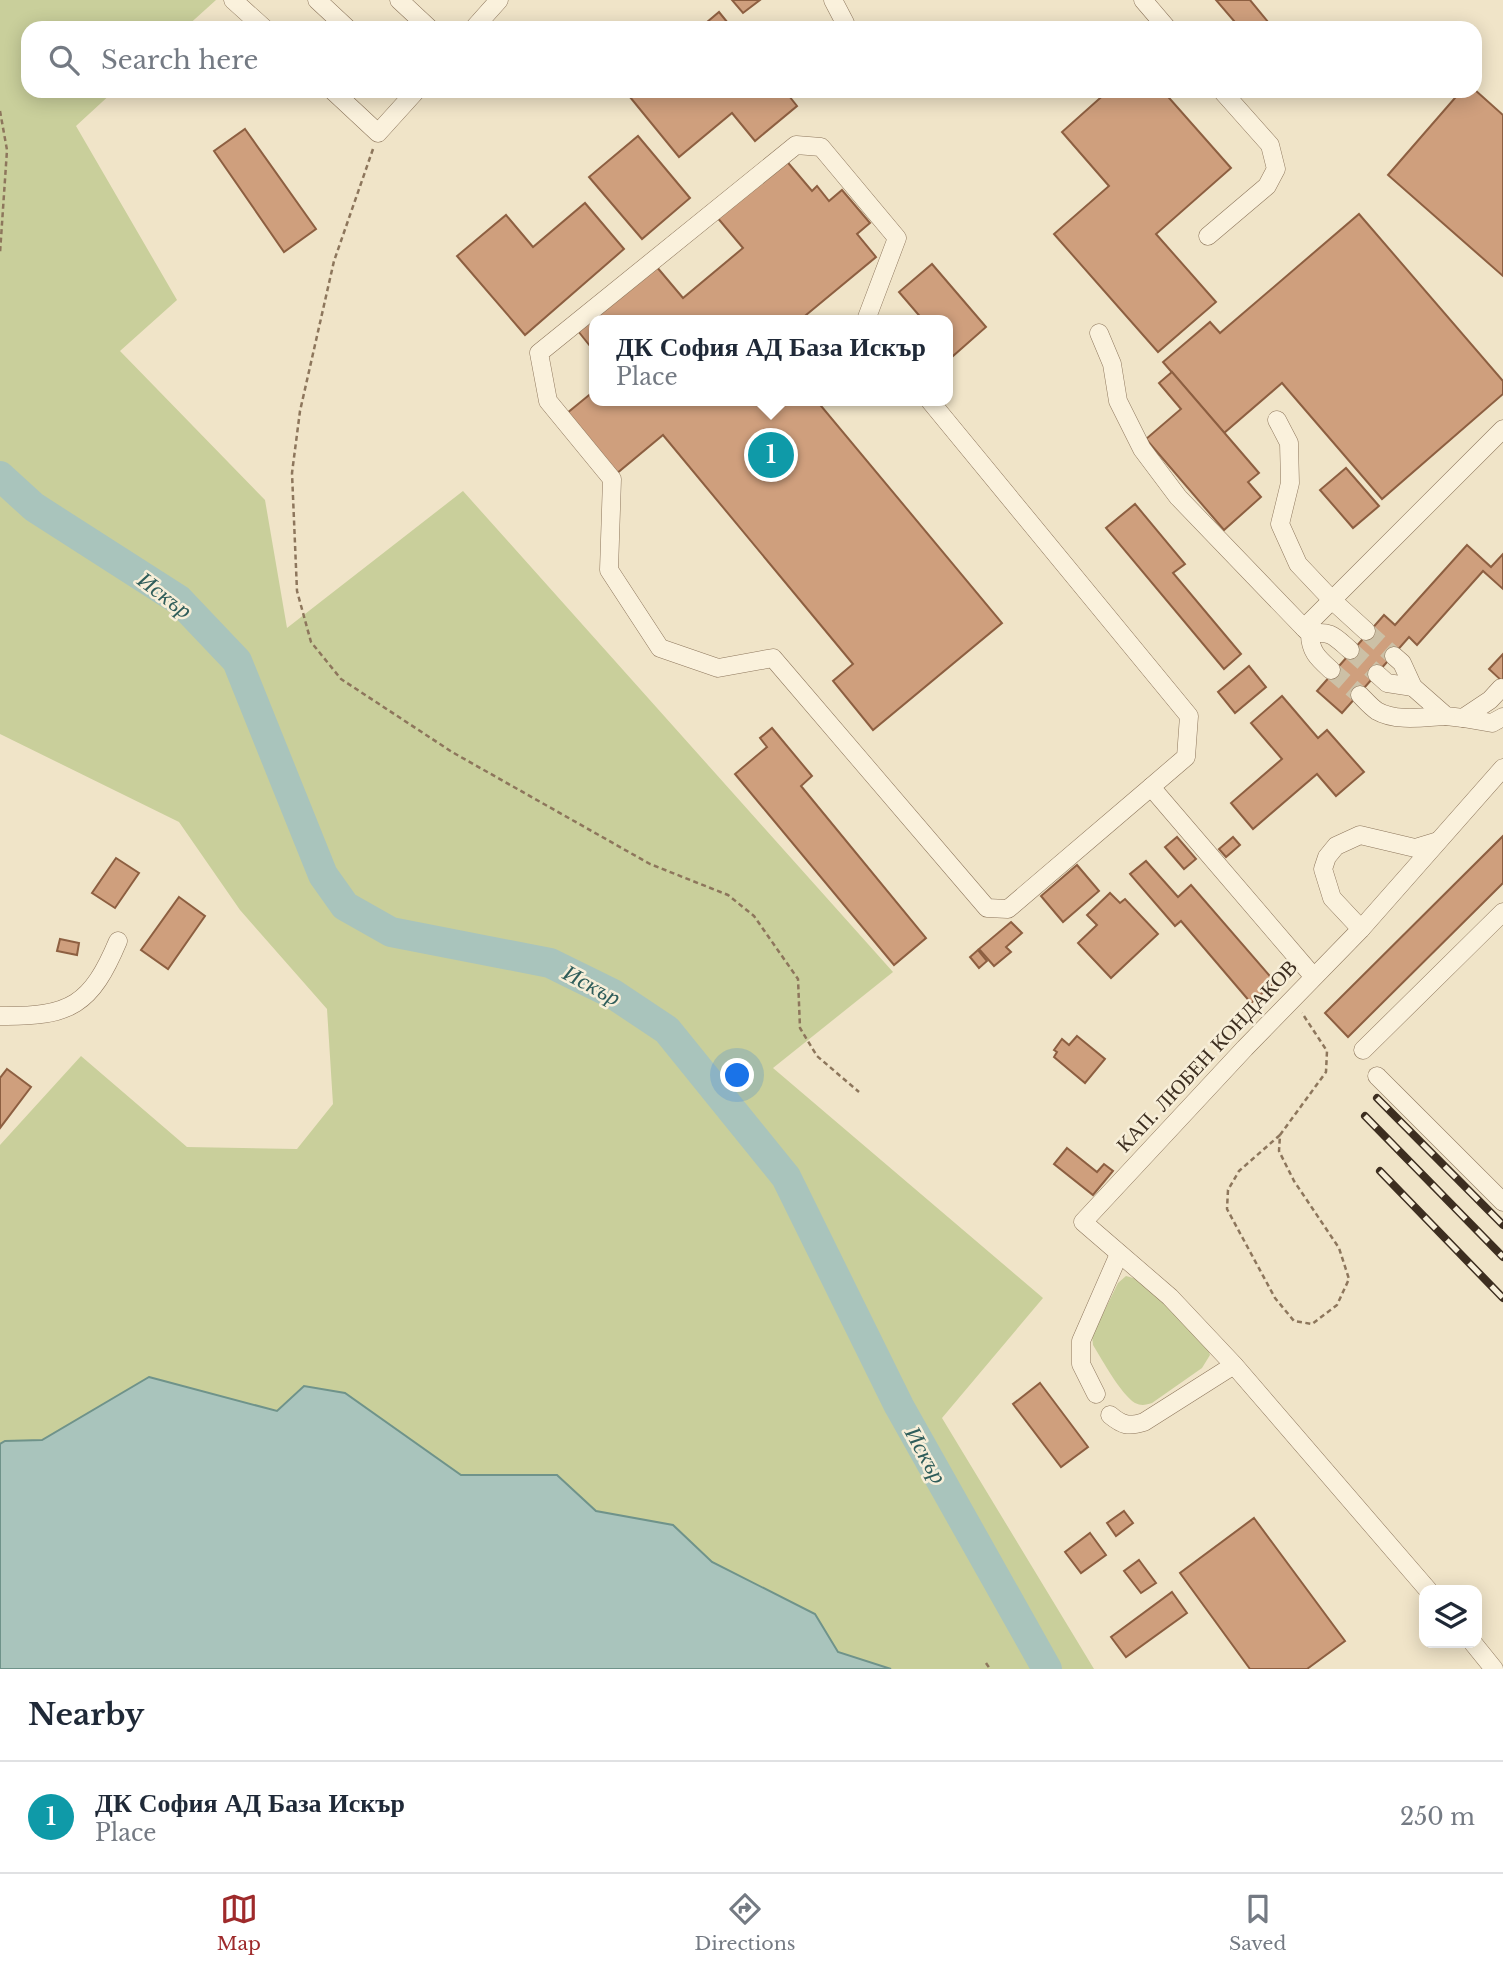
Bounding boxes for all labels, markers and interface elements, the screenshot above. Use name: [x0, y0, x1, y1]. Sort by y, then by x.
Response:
search box: [21, 21, 1482, 98]
icon: search: [45, 41, 83, 79]
text: Search here: [101, 44, 258, 76]
popup: [589, 315, 953, 406]
text: ДК София АД База Искър: [616, 331, 926, 363]
text: Place: [616, 363, 678, 391]
pin: 1: [748, 429, 794, 481]
water label: Искър: [131, 565, 198, 625]
street label: КАП. ЛЮБЕН КОНДАКОВ: [1111, 954, 1303, 1158]
water label: Искър: [558, 958, 626, 1012]
your location: [720, 1058, 754, 1092]
water label: Искър: [898, 1421, 953, 1488]
map controls: [1419, 1585, 1482, 1648]
button: layers: [1419, 1585, 1482, 1648]
text: Nearby: [28, 1696, 144, 1733]
text: ДК София АД База Искър: [95, 1787, 405, 1819]
text: 1: [46, 1803, 56, 1831]
text: 250 m: [1400, 1803, 1475, 1831]
text: Place: [95, 1819, 157, 1847]
tab: Map: [217, 1890, 261, 1955]
tab: Directions: [694, 1890, 795, 1955]
tab: Saved: [1229, 1890, 1286, 1955]

